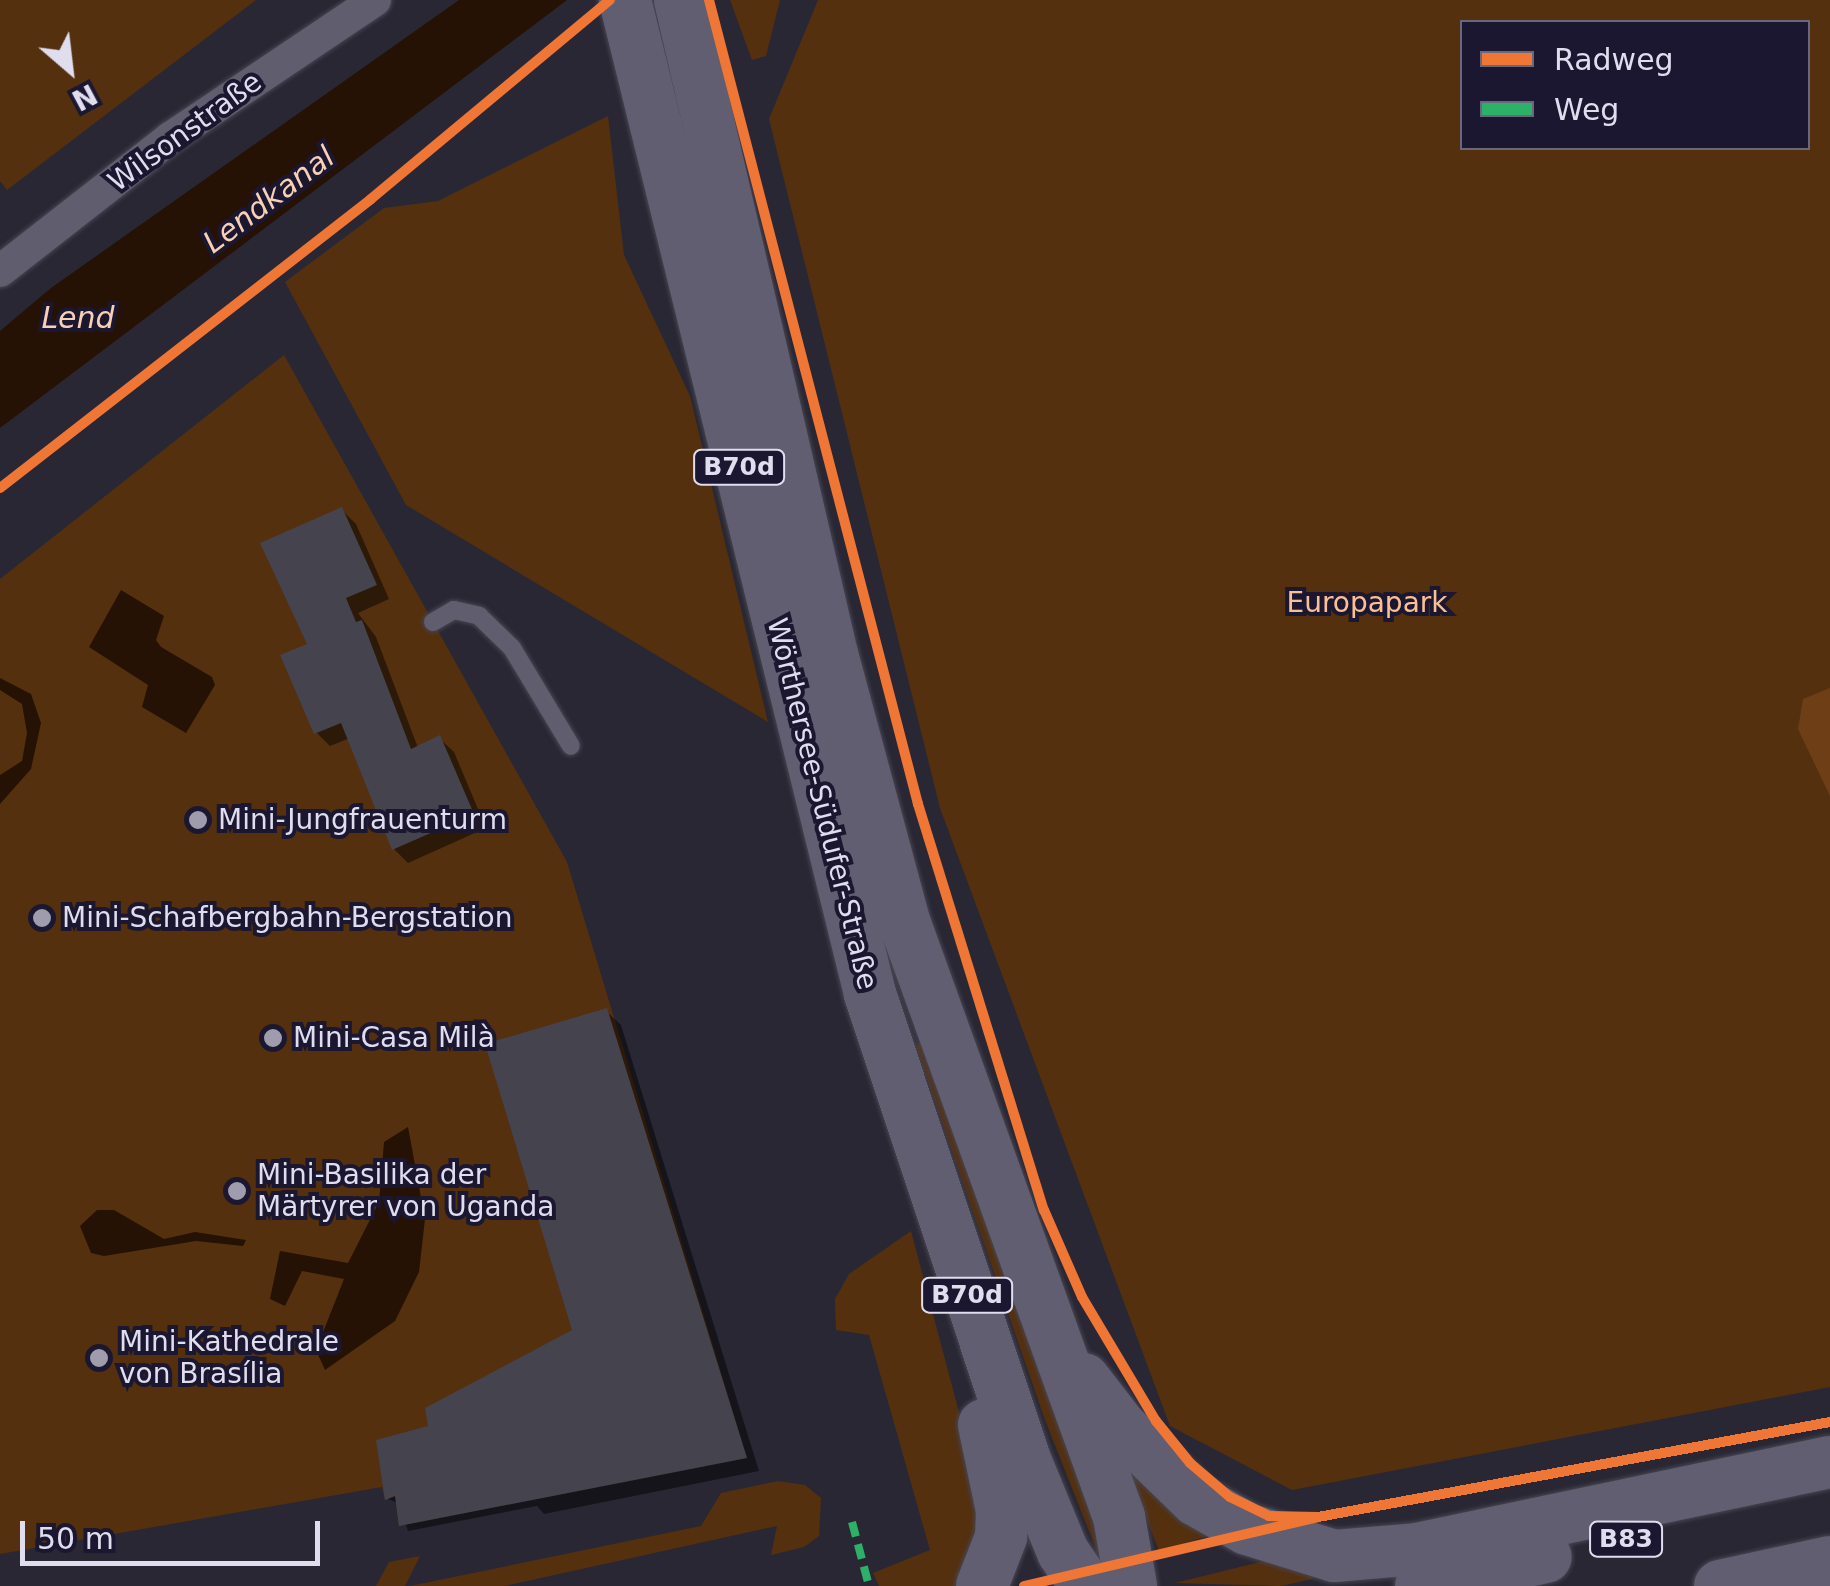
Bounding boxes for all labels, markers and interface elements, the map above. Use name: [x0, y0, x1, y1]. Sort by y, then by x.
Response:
north arrow: [20, 20, 120, 120]
legend: [1460, 20, 1810, 150]
text: Radweg: [1554, 42, 1674, 77]
street label: Wilsonstraße: [102, 65, 268, 199]
text: N: [66, 77, 102, 117]
text: Weg: [1554, 92, 1619, 127]
water label: Lendkanal: [196, 139, 342, 261]
water label: Lend: [41, 300, 115, 336]
road number: B70d: [692, 447, 786, 487]
park label: Europapark: [1286, 586, 1448, 620]
street label: Wörthersee-Südufer-Straße: [760, 615, 884, 993]
place label: Mini-Jungfrauenturm: [218, 803, 507, 837]
marker: Mini-Jungfrauenturm: [187, 809, 209, 831]
place label: Mini-Schafbergbahn-Bergstation: [62, 901, 512, 935]
marker: Mini-Schafbergbahn-Bergstation: [31, 907, 53, 929]
place label: Mini-Casa Milà: [293, 1021, 495, 1055]
marker: Mini-Casa Milà: [262, 1027, 284, 1049]
place label: Mini-Basilika der Märtyrer von Uganda: [257, 1158, 554, 1224]
marker: Mini-Basilika der Märtyrer von Uganda: [226, 1180, 248, 1202]
road number: B70d: [920, 1275, 1014, 1315]
place label: Mini-Kathedrale von Brasília: [119, 1325, 339, 1391]
marker: Mini-Kathedrale von Brasília: [88, 1347, 110, 1369]
scale bar: [25, 1501, 325, 1563]
road number: B83: [1588, 1519, 1664, 1559]
text: 50 m: [37, 1521, 114, 1556]

